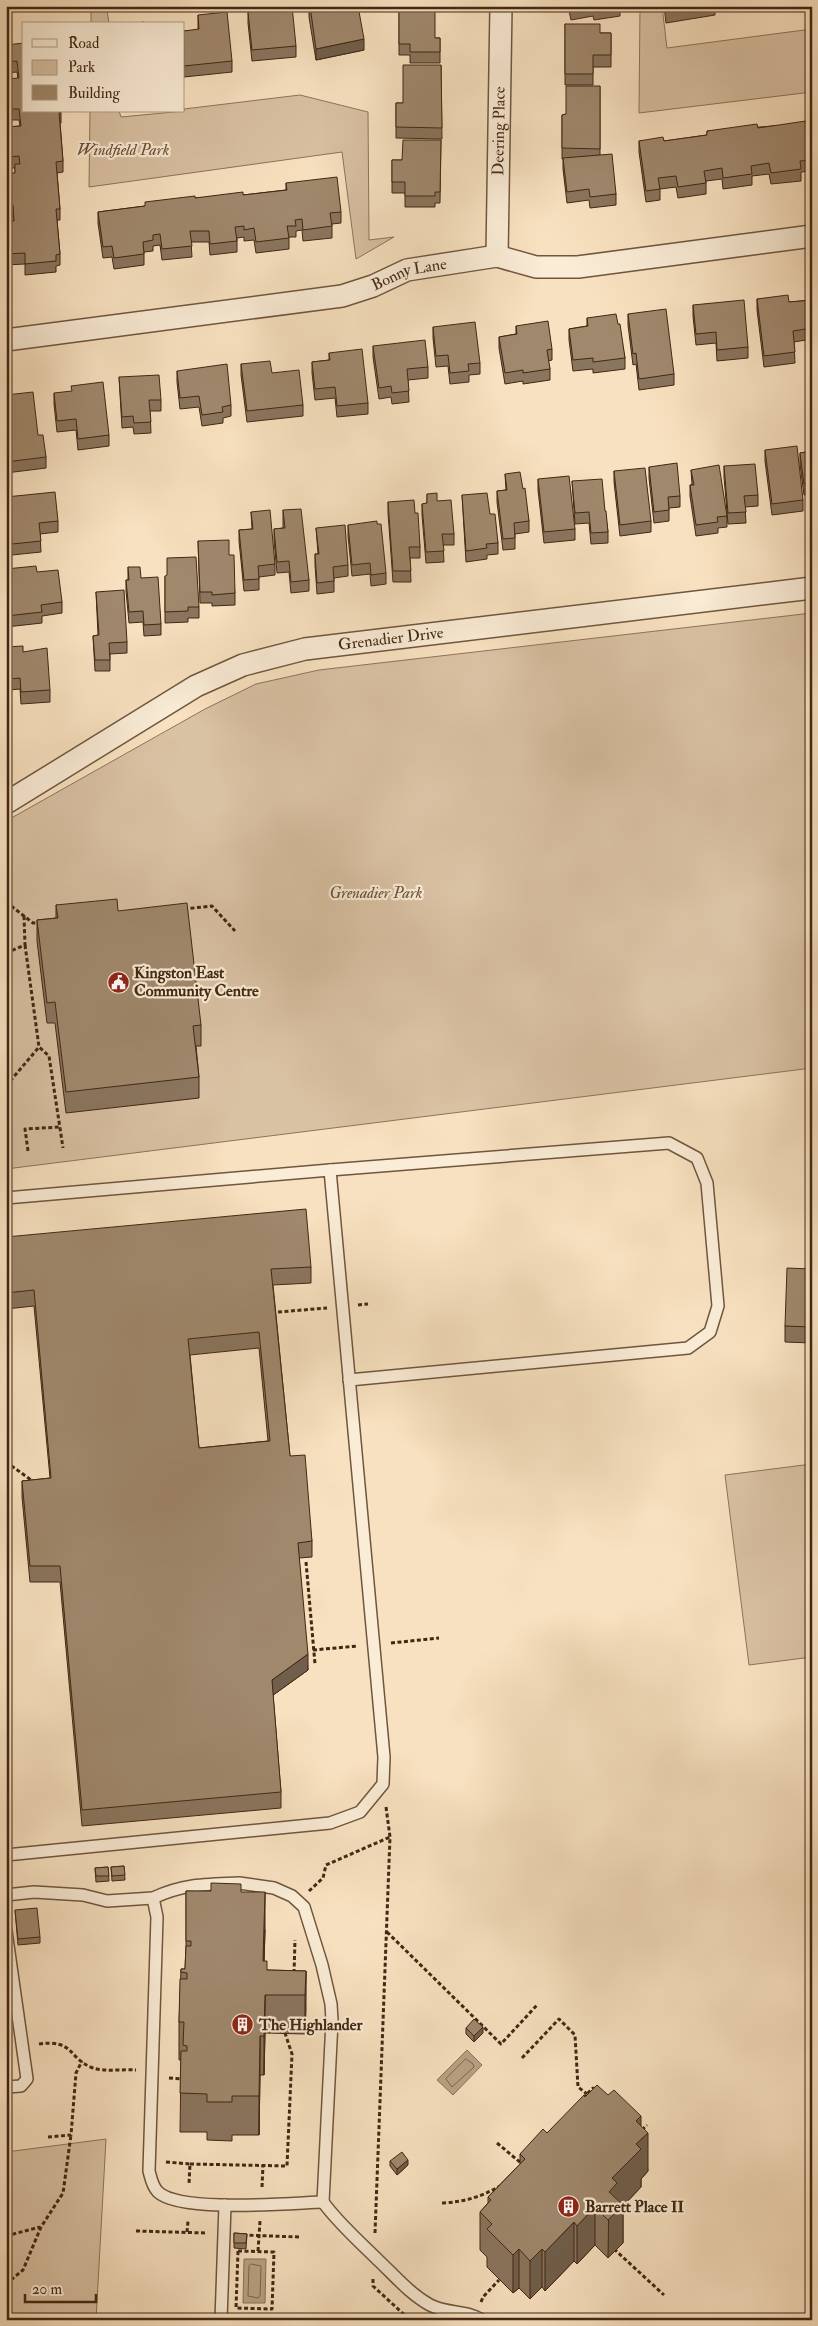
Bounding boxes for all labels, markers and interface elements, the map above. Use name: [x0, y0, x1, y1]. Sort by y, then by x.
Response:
legend: [22, 22, 185, 112]
text: Road: [68, 34, 100, 53]
text: Park: [68, 58, 95, 77]
text: Building: [68, 84, 120, 103]
street label: Deering Place: [488, 86, 510, 176]
park label: Windfield Park: [77, 140, 170, 160]
street label: Bonny Lane: [368, 254, 448, 295]
street label: Grenadier Drive: [337, 622, 445, 655]
park label: Grenadier Park: [330, 883, 423, 903]
place label: Kingston East Community Centre: [134, 963, 259, 1002]
public building icon: Kingston East Community Centre: [106, 970, 130, 994]
building icon: The Highlander: [231, 2013, 255, 2037]
place label: The Highlander: [258, 2015, 363, 2036]
building icon: Barrett Place II: [557, 2195, 581, 2219]
place label: Barrett Place II: [585, 2197, 684, 2217]
scale bar: [25, 2271, 96, 2303]
text: 20 m: [32, 2280, 62, 2299]

